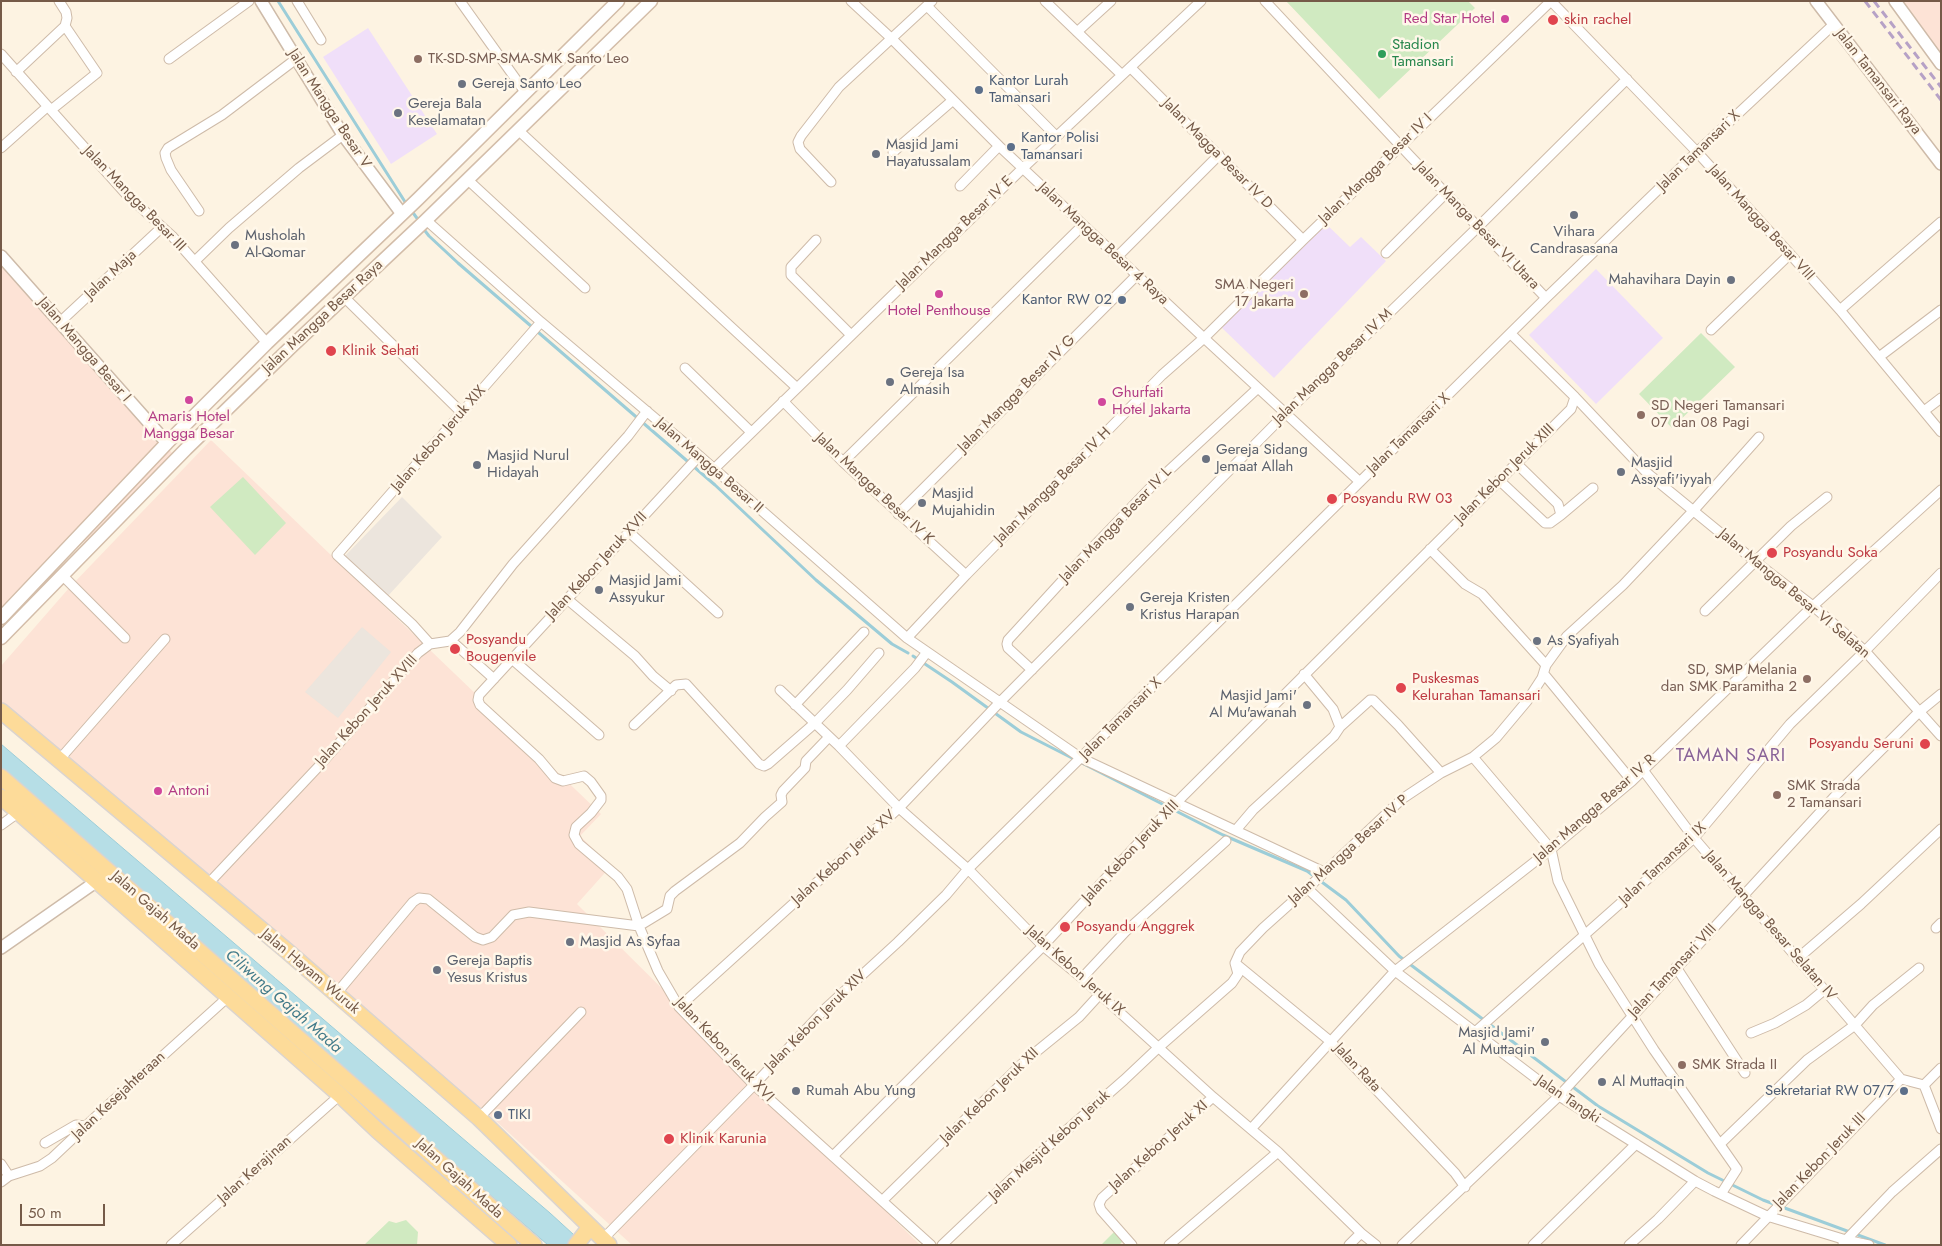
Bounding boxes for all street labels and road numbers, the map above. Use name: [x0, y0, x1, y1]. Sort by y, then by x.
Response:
street label: Jalan Tamansari Raya: [1831, 25, 1925, 139]
street label: Jalan Mangga Besar V: [284, 46, 374, 172]
street label: Jalan Magga Besar IV D: [1158, 95, 1276, 213]
street label: Jalan Tamansari X: [1654, 107, 1744, 195]
street label: Jalan Mangga Besar IV I: [1316, 110, 1436, 228]
street label: Jalan Mangga Besar III: [79, 142, 189, 256]
street label: Jalan Manga Besar VI Utara: [1411, 158, 1543, 294]
street label: Jalan Mangga Besar VIII: [1704, 161, 1818, 285]
street label: Jalan Mangga Besar IV E: [893, 173, 1017, 293]
street label: Jalan Mangga Besar 4 Raya: [1034, 179, 1172, 309]
street label: Jalan Maja: [81, 247, 141, 303]
street label: Jalan Mangga Besar Raya: [259, 256, 387, 378]
street label: Jalan Mangga Besar I: [34, 294, 134, 406]
street label: Jalan Mangga Besar IV M: [1270, 305, 1396, 429]
street label: Jalan Mangga Besar IV G: [955, 332, 1079, 456]
street label: Jalan Kebon Jeruk XIX: [388, 382, 490, 496]
street label: Jalan Tamansari X: [1364, 390, 1454, 478]
street label: Jalan Mangga Besar II: [652, 415, 766, 517]
street label: Jalan Kebon Jeruk XIII: [1451, 420, 1559, 528]
street label: Jalan Mangga Besar IV H: [991, 424, 1115, 548]
street label: Jalan Mangga Besar IV K: [811, 429, 937, 549]
street label: Jalan Mangga Besar IV L: [1056, 463, 1176, 587]
street label: Jalan Kebon Jeruk XVII: [543, 509, 651, 623]
street label: Jalan Mangga Besar VI Selatan: [1715, 525, 1873, 663]
street label: Jalan Kebon Jeruk XVIII: [312, 652, 422, 770]
street label: Jalan Tamansari X: [1076, 674, 1166, 764]
street label: Jalan Mangga Besar IV R: [1530, 751, 1660, 867]
street label: Jalan Mangga Besar IV P: [1285, 791, 1413, 909]
street label: Jalan Kebon Jeruk XIII: [1079, 797, 1183, 907]
street label: Jalan Kebon Jeruk XV: [789, 807, 899, 909]
street label: Jalan Tamansari IX: [1616, 819, 1710, 909]
street label: Jalan Mangga Besar Selatan IV: [1700, 848, 1840, 1004]
street label: Jalan Gajah Mada: [107, 868, 203, 954]
street label: Jalan Tamansari VIII: [1625, 921, 1721, 1021]
street label: Jalan Kebon Jeruk IX: [1022, 922, 1128, 1020]
street label: Jalan Hayam Wuruk: [257, 926, 363, 1018]
street label: Jalan Kebon Jeruk XIV: [762, 967, 870, 1075]
street label: Jalan Kebon Jeruk XVI: [671, 994, 777, 1106]
street label: Jalan Rata: [1330, 1040, 1384, 1096]
street label: Jalan Kebon Jeruk XII: [937, 1044, 1043, 1148]
street label: Jalan Kesejahteraan: [69, 1048, 169, 1144]
street label: Jalan Tangki: [1533, 1072, 1603, 1128]
street label: Jalan Mesjid Kebon Jeruk: [986, 1087, 1114, 1205]
street label: Jalan Kebon Jeruk XI: [1106, 1097, 1212, 1195]
street label: Jalan Kebon Jeruk III: [1770, 1110, 1870, 1212]
street label: Jalan Kerajinan: [215, 1132, 295, 1208]
street label: Jalan Gajah Mada: [412, 1135, 506, 1223]

